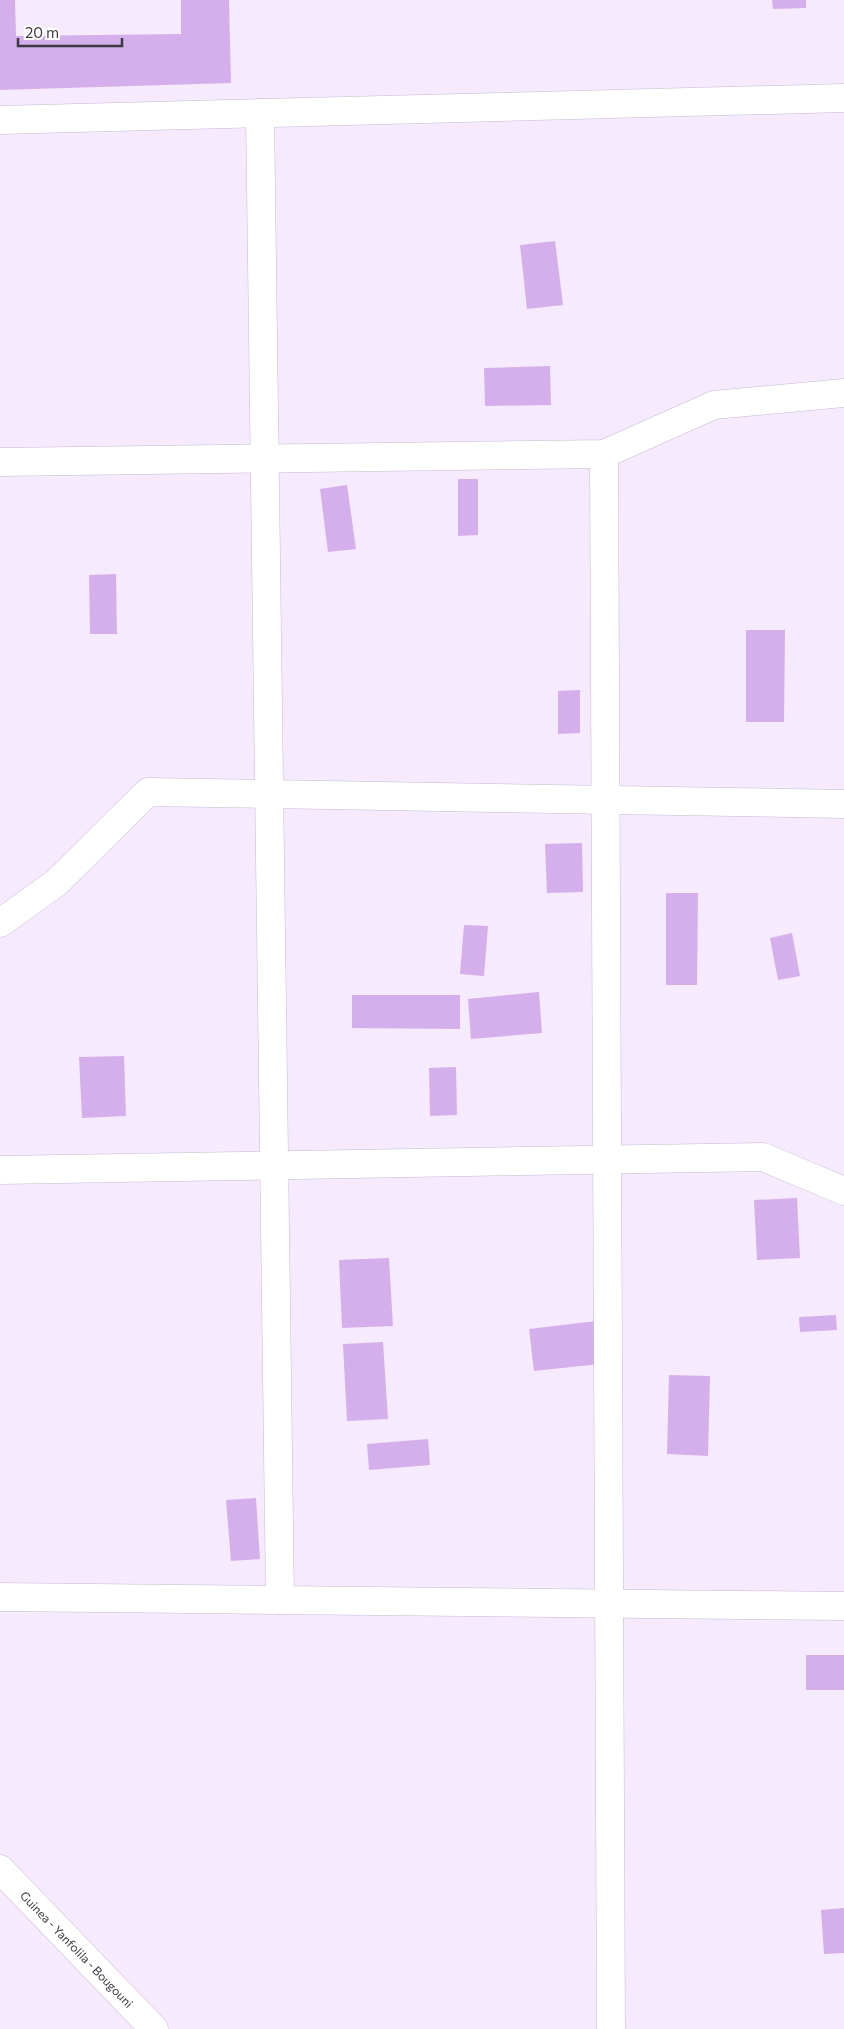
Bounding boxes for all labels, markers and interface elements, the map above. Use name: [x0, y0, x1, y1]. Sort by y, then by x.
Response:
scale bar: [18, 15, 121, 47]
text: 20 m: [25, 23, 59, 41]
street label: Guinea - Yanfolila - Bougouni: [18, 1888, 136, 2010]

